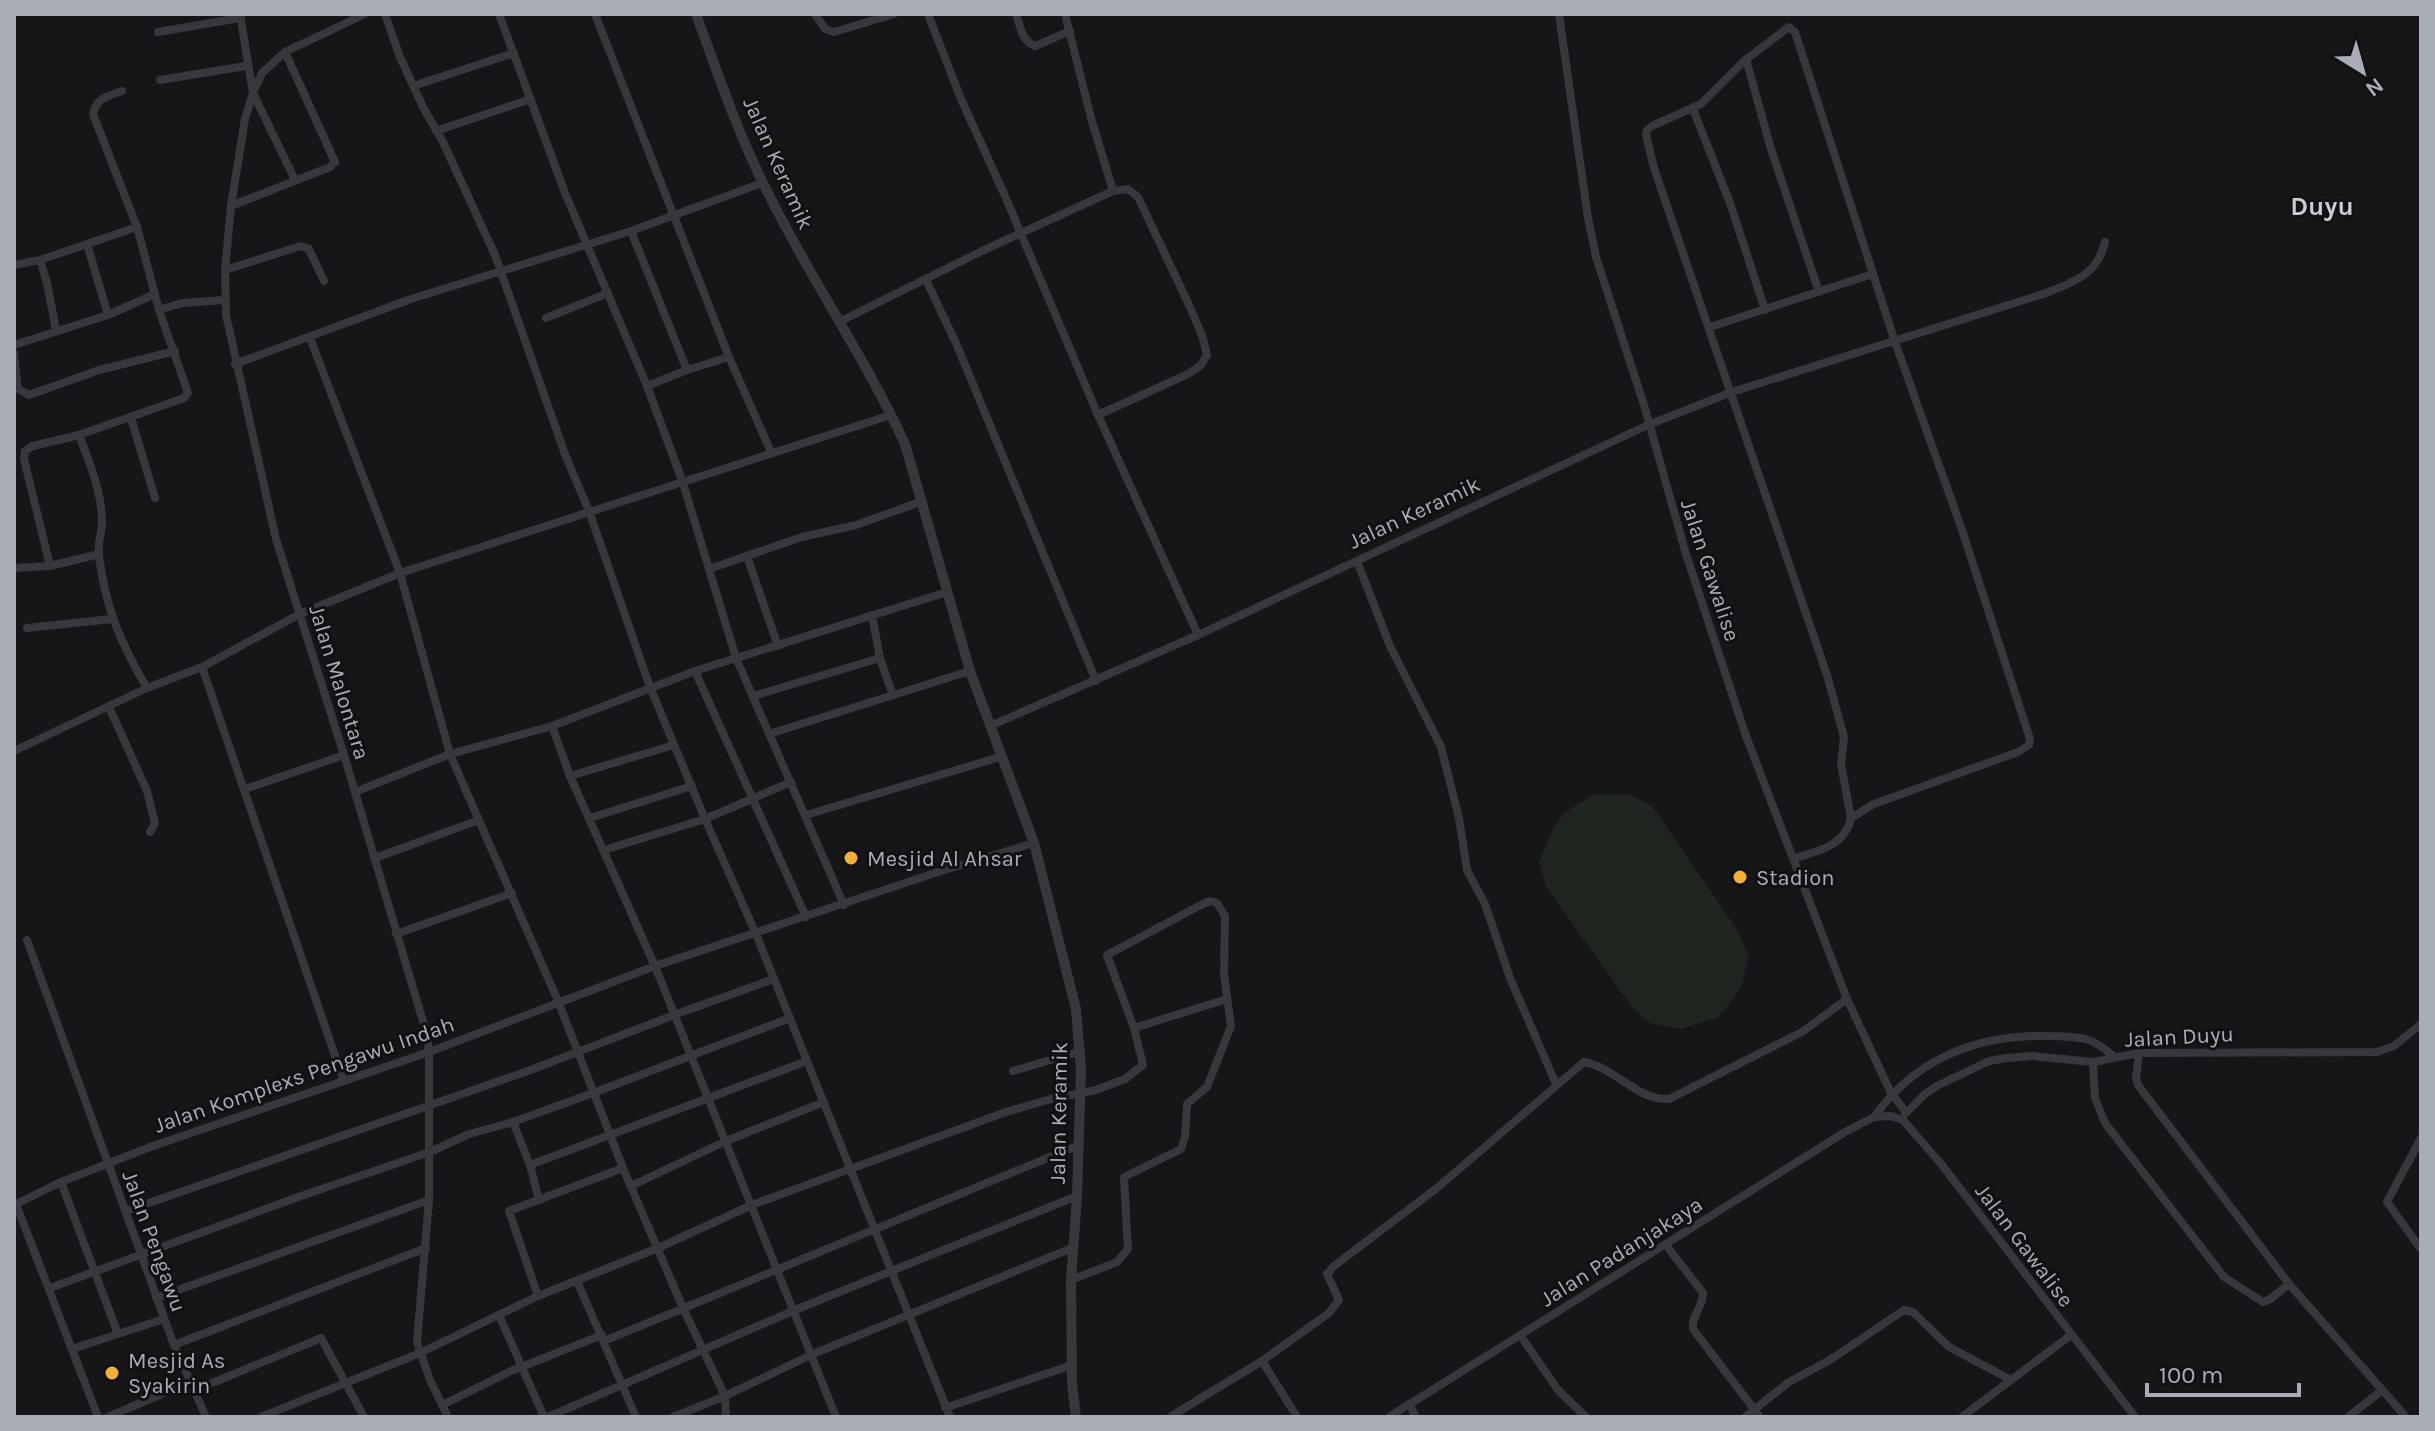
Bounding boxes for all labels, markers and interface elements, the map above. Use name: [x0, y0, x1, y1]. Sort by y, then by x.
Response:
north arrow: [2323, 32, 2403, 112]
text: N: [2360, 72, 2389, 102]
street label: Jalan Keramik: [737, 93, 819, 234]
district label: Duyu: [2290, 191, 2354, 222]
street label: Jalan Keramik: [1345, 471, 1484, 555]
street label: Jalan Gawalise: [1675, 496, 1745, 645]
street label: Jalan Malontara: [303, 602, 375, 763]
place label: Mesjid Al Ahsar: [867, 846, 1022, 872]
marker: Mesjid Al Ahsar: [842, 849, 860, 867]
place label: Stadion: [1756, 865, 1835, 891]
marker: Stadion: [1731, 868, 1749, 886]
street label: Jalan Komplexs Pengawu Indah: [151, 1011, 458, 1139]
street label: Jalan Duyu: [2124, 1021, 2234, 1053]
street label: Jalan Keramik: [1045, 1042, 1073, 1184]
street label: Jalan Pengawu: [116, 1167, 192, 1315]
street label: Jalan Gawalise: [1969, 1179, 2079, 1312]
street label: Jalan Padanjakaya: [1536, 1191, 1707, 1312]
scale bar: [2147, 1347, 2299, 1397]
place label: Mesjid As Syakirin: [128, 1348, 225, 1399]
text: 100 m: [2159, 1361, 2224, 1389]
marker: Mesjid As Syakirin: [103, 1364, 121, 1382]

